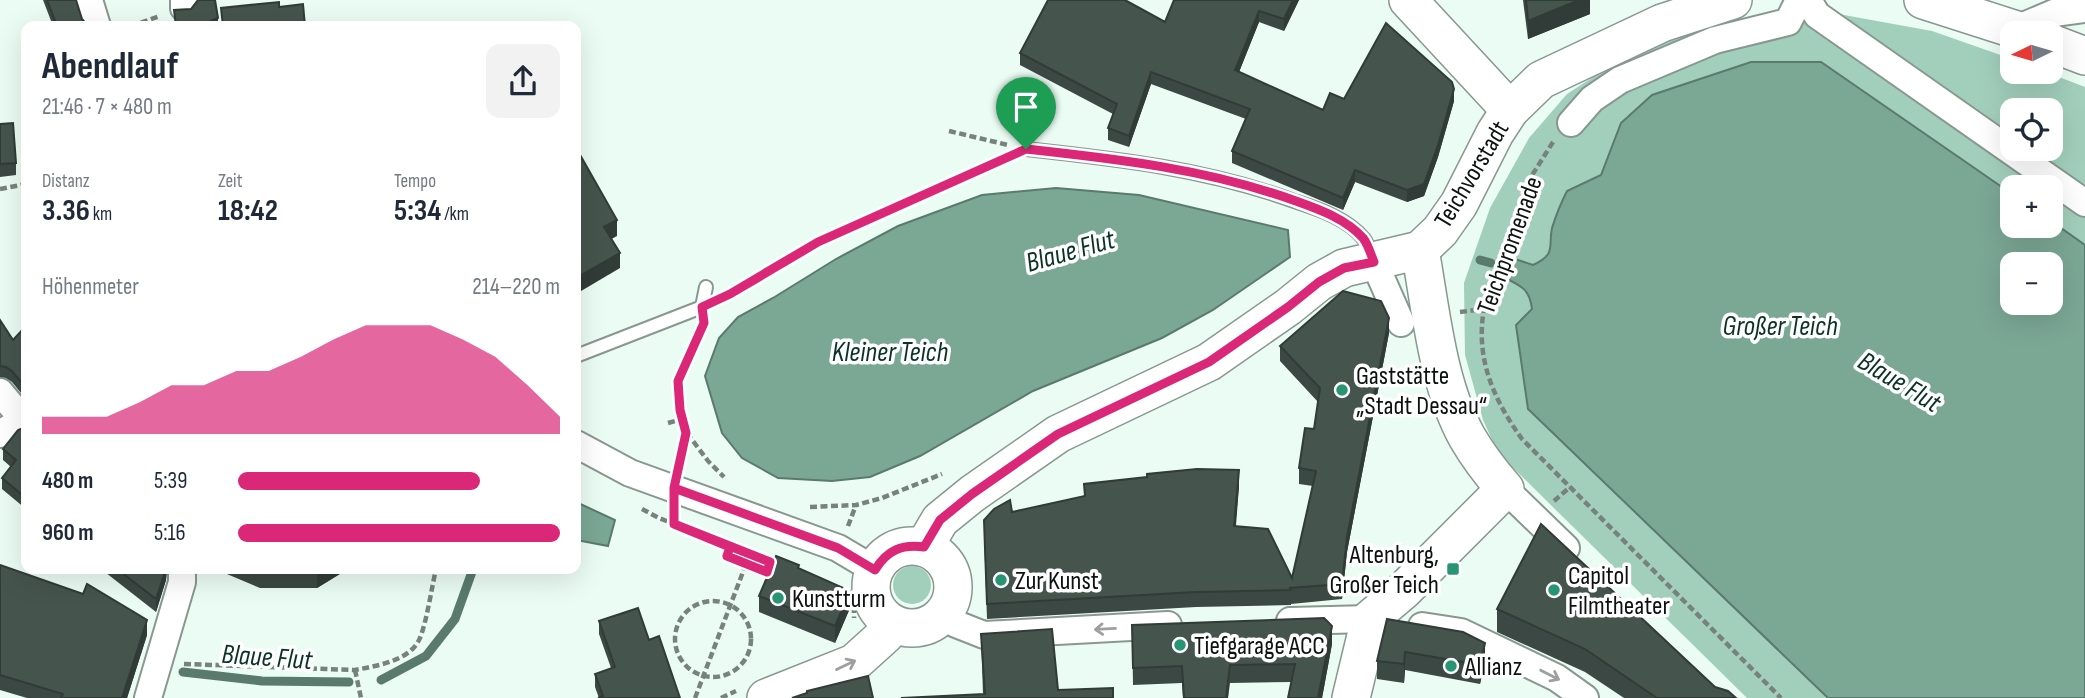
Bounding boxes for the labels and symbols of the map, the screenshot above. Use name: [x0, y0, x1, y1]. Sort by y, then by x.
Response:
north arrow: [2000, 21, 2063, 84]
pin: [996, 77, 1056, 149]
street label: Teichvorstadt: [1428, 116, 1516, 234]
street label: Teichpromenade: [1471, 173, 1550, 318]
water label: Blaue Flut: [1022, 223, 1119, 280]
water label: Großer Teich: [1722, 310, 1838, 343]
water label: Kleiner Teich: [832, 336, 949, 369]
water label: Blaue Flut: [1852, 345, 1947, 420]
place label: Gaststätte „Stadt Dessau“: [1356, 361, 1487, 422]
marker: Gaststätte „Stadt Dessau“: [1334, 382, 1350, 398]
place label: Altenburg, Großer Teich: [1330, 540, 1439, 601]
marker: Altenburg, Großer Teich: [1445, 561, 1461, 577]
place label: Capitol Filmtheater: [1568, 561, 1670, 622]
place label: Zur Kunst: [1015, 566, 1099, 597]
marker: Zur Kunst: [993, 572, 1009, 588]
marker: Capitol Filmtheater: [1546, 582, 1562, 598]
place label: Kunstturm: [792, 584, 886, 615]
marker: Kunstturm: [770, 590, 786, 606]
one-way arrow: [1093, 622, 1116, 635]
place label: Tiefgarage ACC: [1194, 631, 1325, 662]
marker: Tiefgarage ACC: [1172, 637, 1188, 653]
water label: Blaue Flut: [220, 638, 314, 677]
place label: Allianz: [1464, 652, 1522, 683]
one-way arrow: [836, 658, 857, 671]
marker: Allianz: [1443, 658, 1459, 674]
one-way arrow: [1539, 668, 1560, 682]

